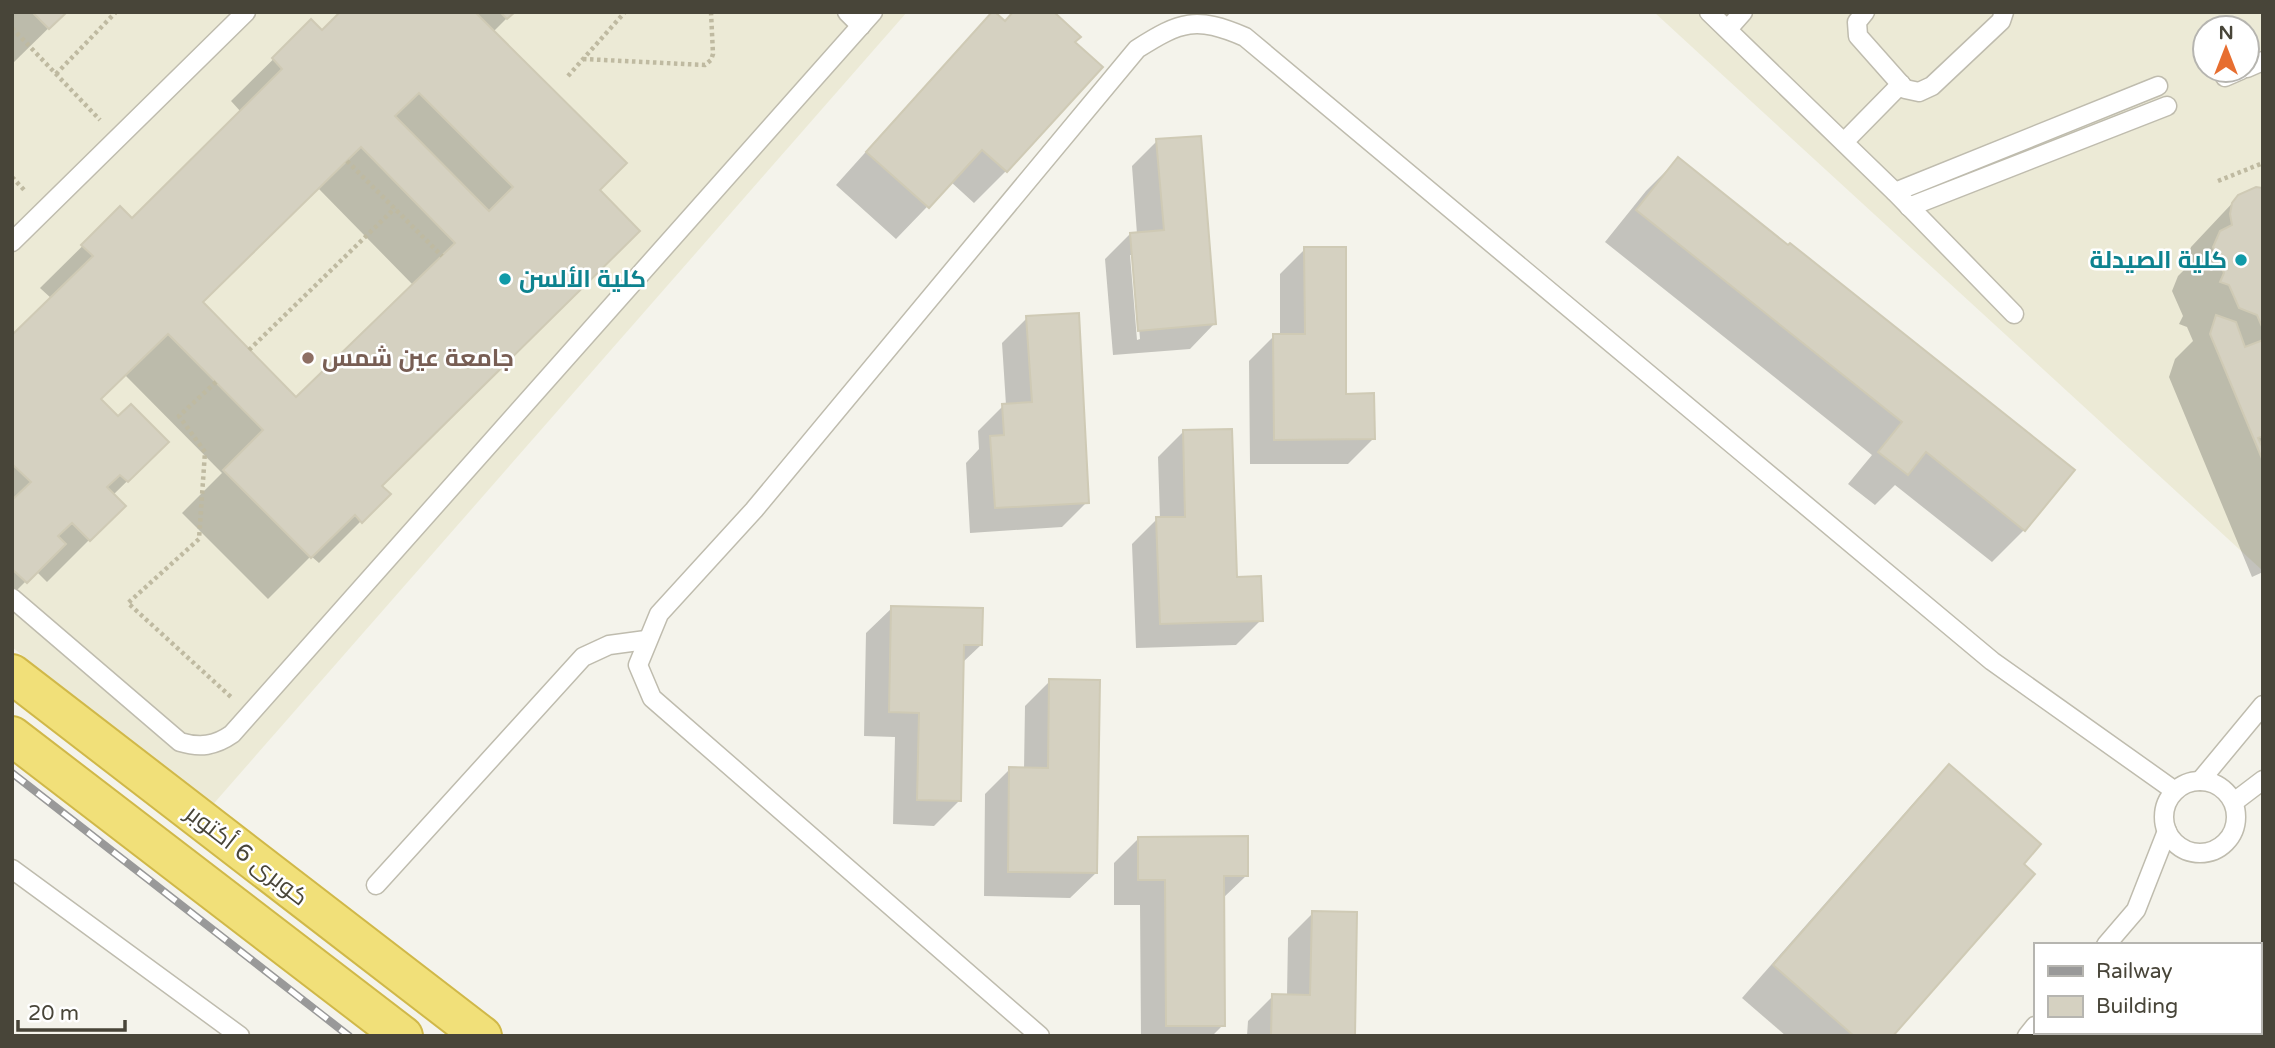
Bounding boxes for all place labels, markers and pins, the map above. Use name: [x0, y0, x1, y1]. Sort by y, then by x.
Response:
place label: كلية الصيدلة: [2090, 246, 2227, 275]
marker: كلية الصيدلة: [2233, 252, 2249, 268]
place label: كلية الألسن: [519, 265, 646, 294]
marker: كلية الألسن: [497, 271, 513, 287]
place label: جامعة عين شمس: [322, 344, 514, 373]
marker: جامعة عين شمس: [300, 350, 316, 366]

